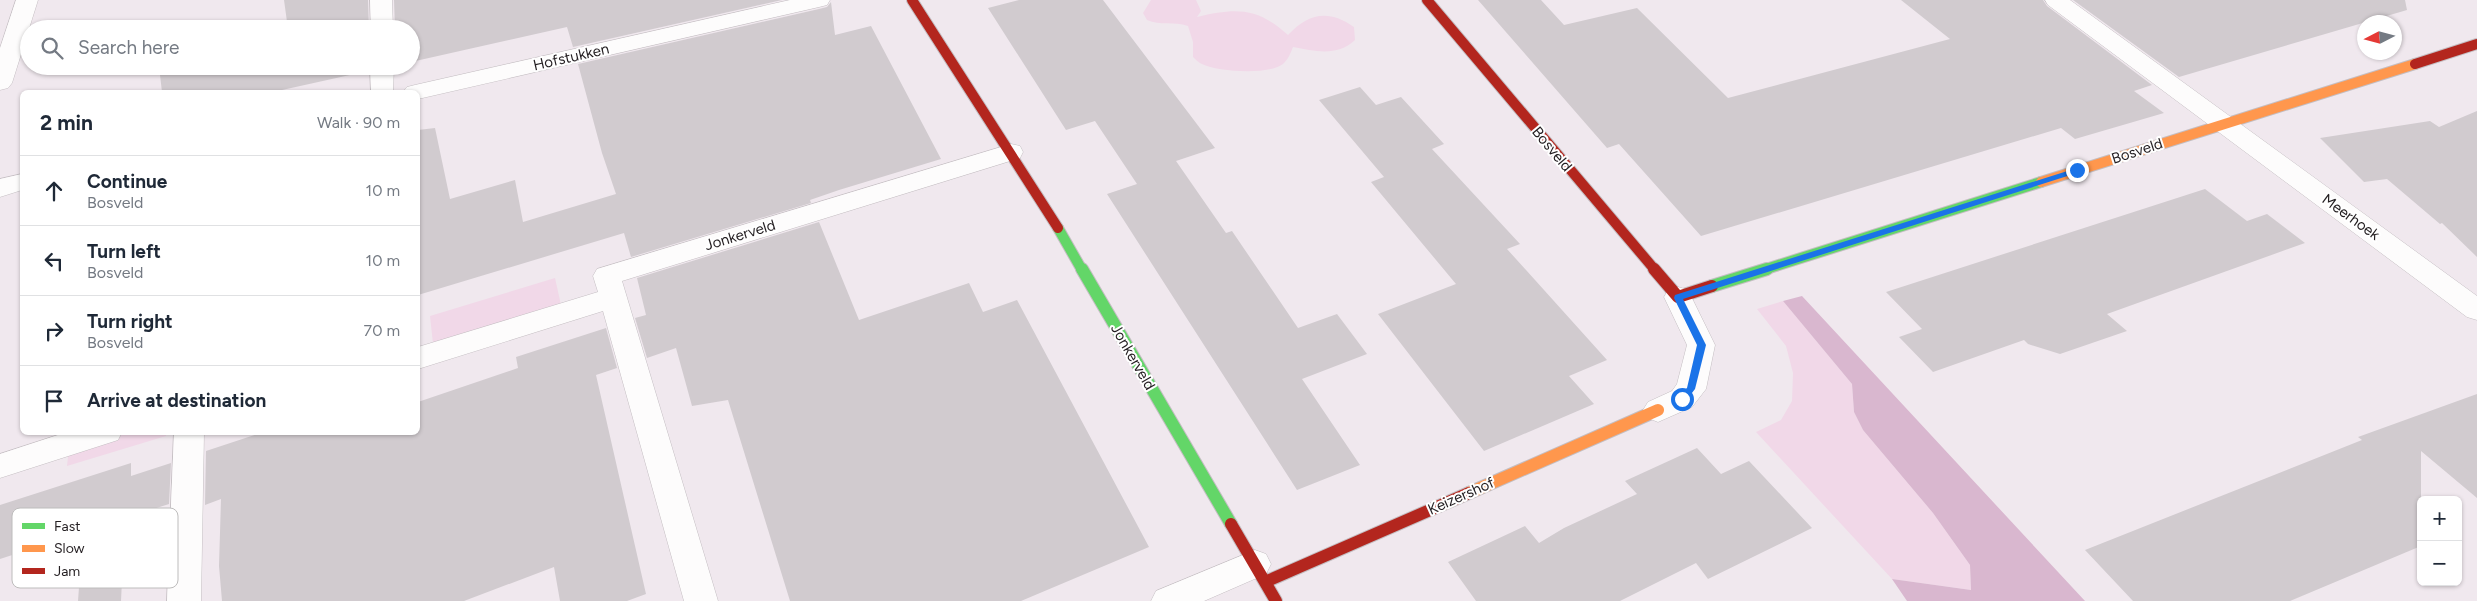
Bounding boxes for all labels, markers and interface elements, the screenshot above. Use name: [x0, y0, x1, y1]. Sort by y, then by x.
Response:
north arrow: [2357, 15, 2402, 60]
search box: [20, 20, 420, 75]
icon: search: [38, 34, 66, 62]
text: Search here: [78, 36, 180, 59]
street label: Hofstukken: [531, 40, 611, 74]
text: 2 min: [40, 110, 93, 135]
text: Walk · 90 m: [317, 113, 400, 132]
street label: Bosveld: [1528, 123, 1576, 175]
street label: Bosveld: [2109, 134, 2165, 168]
route end: [2066, 159, 2089, 182]
text: Continue: [87, 170, 167, 193]
icon: ahead: [40, 177, 68, 205]
text: 10 m: [366, 181, 400, 200]
street label: Meerhoek: [2319, 190, 2384, 244]
text: Bosveld: [87, 193, 143, 212]
street label: Jonkerveld: [702, 216, 778, 254]
text: Turn left: [87, 240, 161, 263]
icon: left: [40, 247, 68, 275]
text: 10 m: [366, 251, 400, 270]
text: Bosveld: [87, 263, 143, 282]
text: Turn right: [87, 310, 173, 333]
icon: right: [40, 317, 68, 345]
text: 70 m: [364, 321, 400, 340]
street label: Jonkerveld: [1107, 321, 1159, 393]
text: Bosveld: [87, 333, 143, 352]
icon: arrive: [40, 387, 68, 415]
route start: [1671, 388, 1694, 411]
text: Arrive at destination: [87, 389, 266, 412]
street label: Keizershof: [1425, 473, 1497, 519]
map controls: [2417, 496, 2462, 586]
button: +: [2417, 496, 2462, 541]
legend: [12, 508, 178, 588]
text: Fast: [54, 518, 80, 535]
text: Slow: [54, 540, 85, 557]
button: −: [2417, 541, 2462, 586]
text: Jam: [54, 563, 80, 580]

